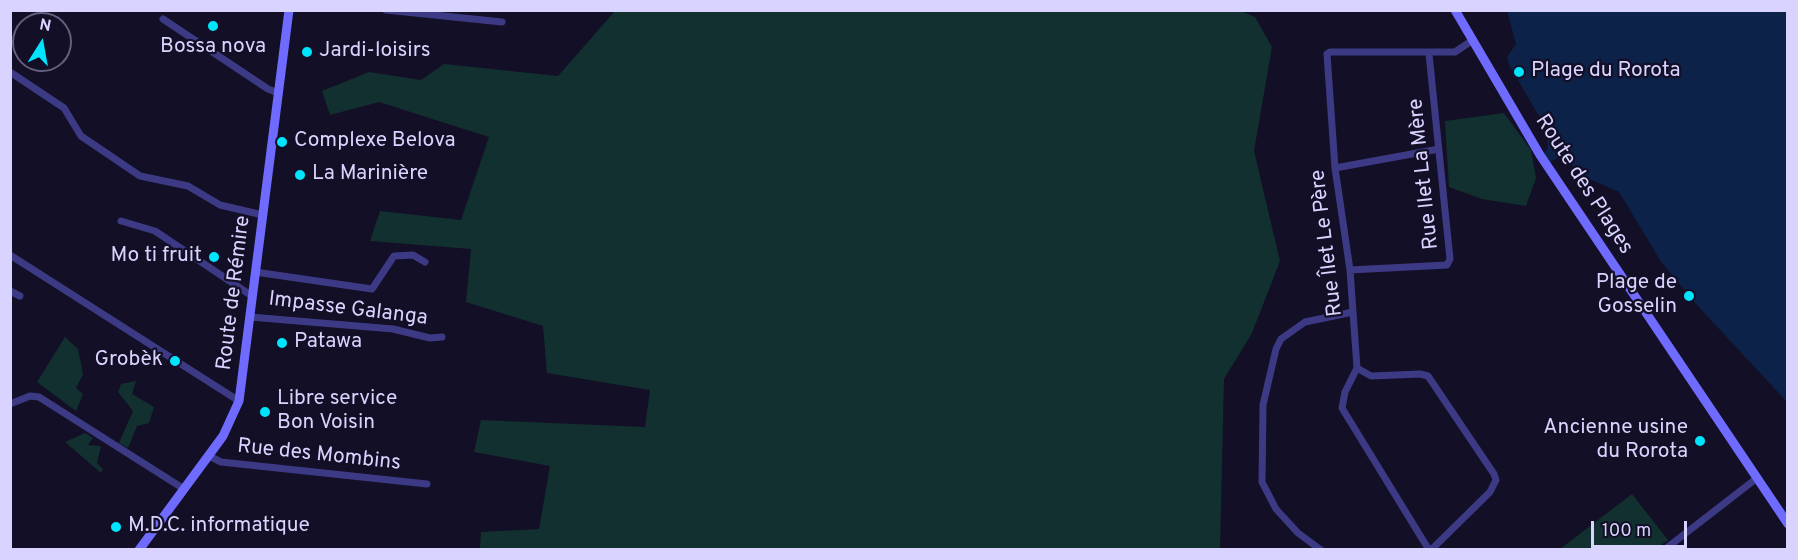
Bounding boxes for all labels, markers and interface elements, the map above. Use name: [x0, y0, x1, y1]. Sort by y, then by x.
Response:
north arrow: [12, 12, 72, 72]
text: N: [38, 15, 53, 37]
marker: Bossa nova: [206, 19, 220, 33]
place label: Bossa nova: [160, 35, 266, 61]
place label: Jardi-loisirs: [319, 39, 430, 65]
marker: Jardi-loisirs: [300, 45, 314, 59]
place label: Plage du Rorota: [1531, 59, 1681, 85]
marker: Plage du Rorota: [1512, 65, 1526, 79]
street label: Rue Ilet La Mère: [1405, 97, 1445, 251]
street label: Route des Plages: [1528, 110, 1638, 260]
place label: Complexe Belova: [294, 129, 456, 155]
marker: Complexe Belova: [275, 135, 289, 149]
place label: La Marinière: [312, 162, 428, 188]
marker: La Marinière: [293, 168, 307, 182]
street label: Rue Îlet Le Père: [1306, 168, 1350, 318]
street label: Route de Rémire: [213, 214, 257, 372]
place label: Mo ti fruit: [111, 244, 202, 270]
marker: Mo ti fruit: [207, 250, 221, 264]
place label: Plage de Gosselin: [1596, 271, 1677, 321]
street label: Impasse Galanga: [267, 288, 429, 332]
marker: Plage de Gosselin: [1682, 289, 1696, 303]
place label: Patawa: [294, 330, 362, 356]
marker: Patawa: [275, 336, 289, 350]
place label: Grobèk: [95, 348, 163, 374]
marker: Grobèk: [168, 354, 182, 368]
place label: Libre service Bon Voisin: [277, 387, 397, 437]
marker: Libre service Bon Voisin: [258, 405, 272, 419]
place label: Ancienne usine du Rorota: [1543, 416, 1688, 466]
marker: Ancienne usine du Rorota: [1693, 434, 1707, 448]
street label: Rue des Mombins: [236, 435, 402, 477]
scale bar: [1594, 509, 1690, 547]
place label: M.D.C. informatique: [128, 514, 310, 540]
marker: M.D.C. informatique: [109, 520, 123, 534]
text: 100 m: [1602, 520, 1651, 543]

